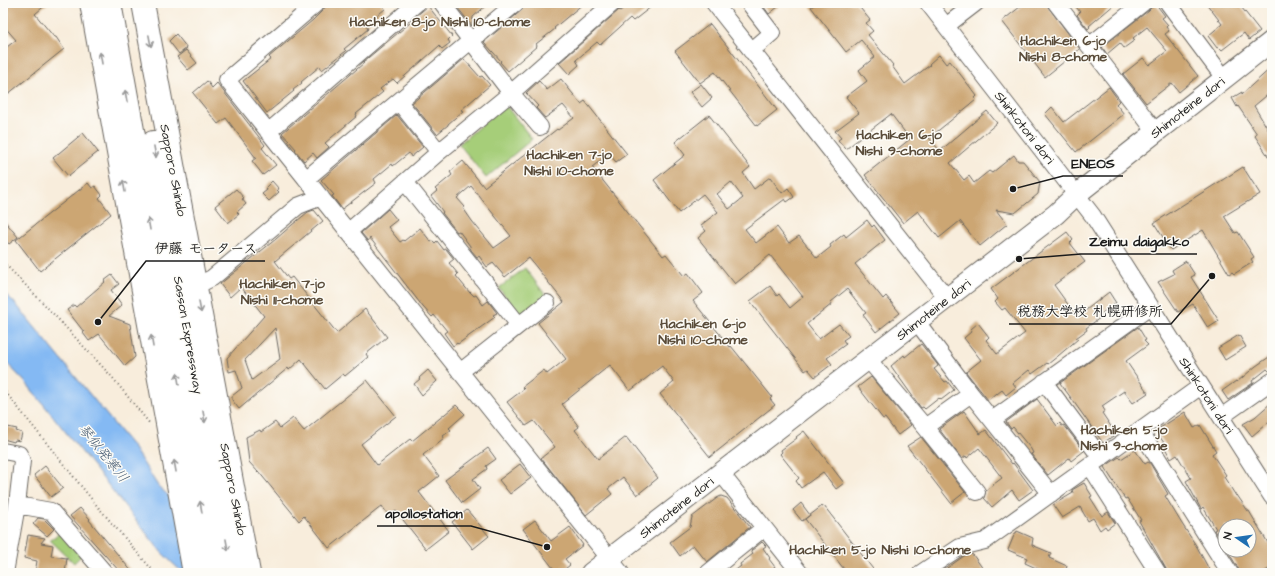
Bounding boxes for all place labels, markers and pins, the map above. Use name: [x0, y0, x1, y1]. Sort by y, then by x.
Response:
callout: ENEOS: [1063, 150, 1123, 176]
callout: Zeimu daigakko: [1081, 228, 1197, 254]
callout: 伊藤 モータース: [146, 235, 265, 261]
callout: 税務大学校 札幌研修所: [1009, 298, 1171, 324]
callout: apollostation: [377, 500, 471, 526]

